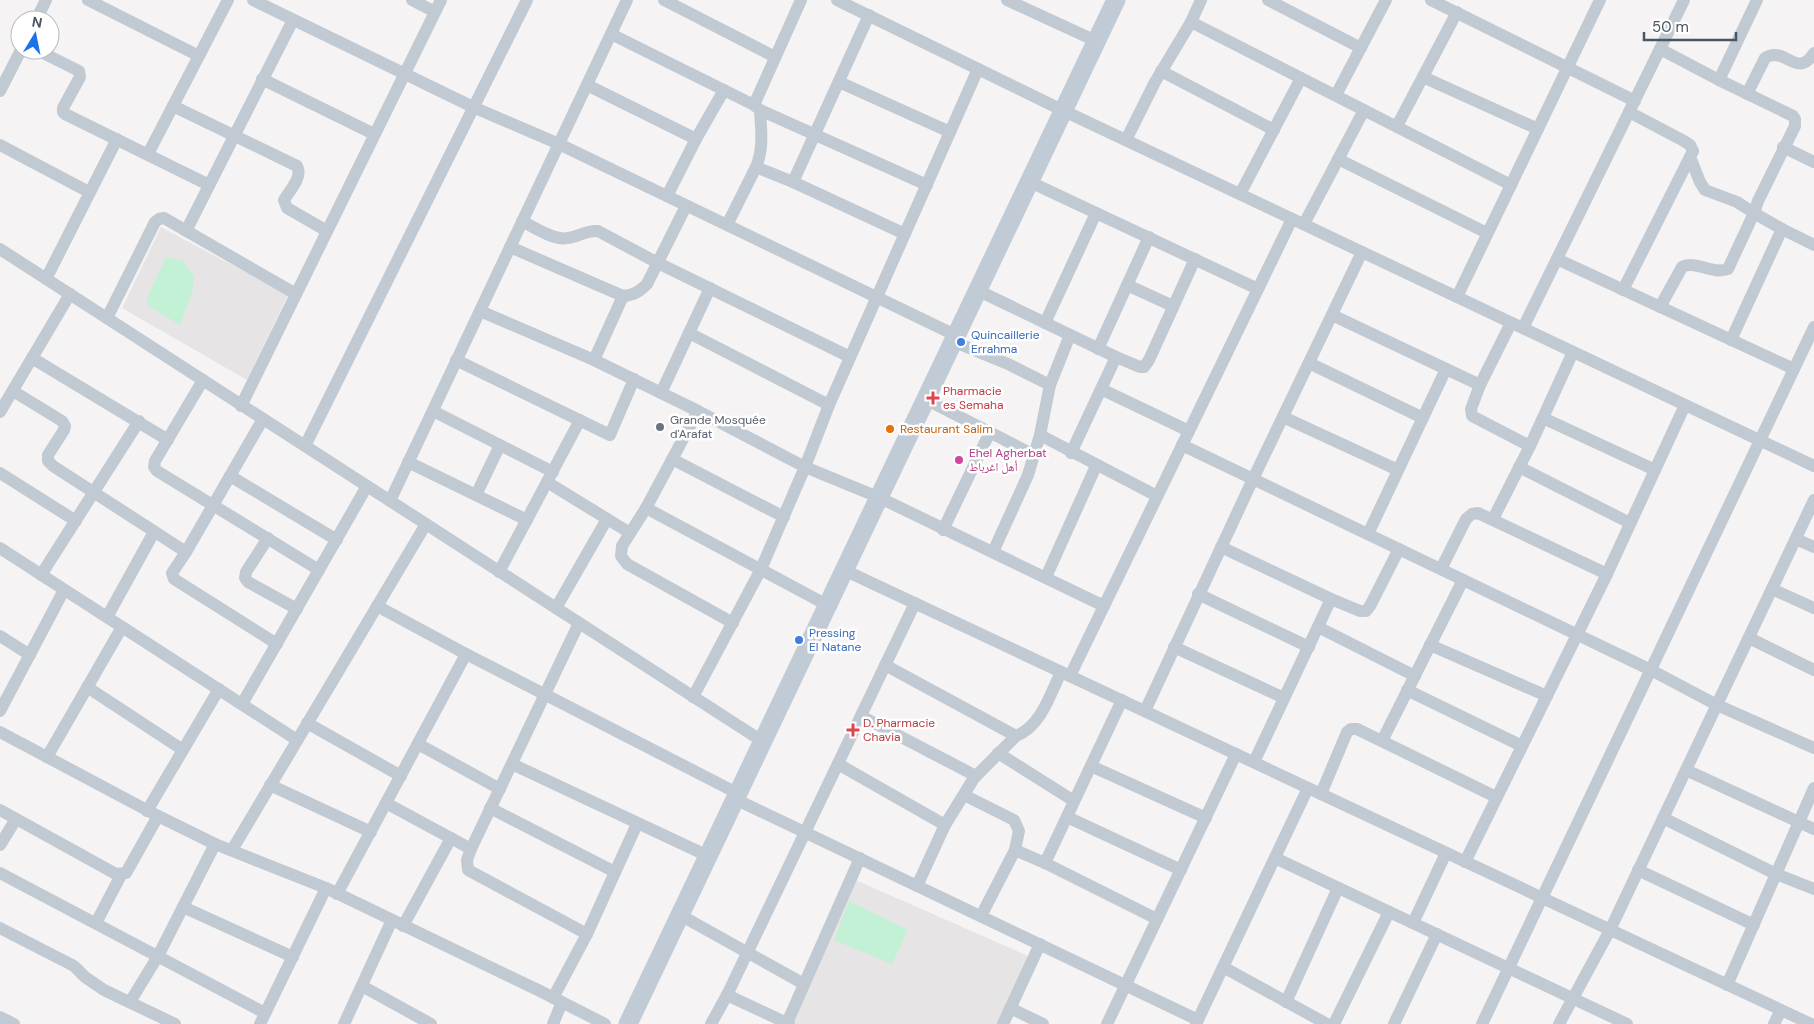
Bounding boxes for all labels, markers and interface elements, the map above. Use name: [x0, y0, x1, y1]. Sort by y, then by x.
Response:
north arrow: [10, 10, 60, 60]
scale bar: [1644, 10, 1736, 42]
text: N: [31, 12, 44, 32]
text: 50 m: [1652, 17, 1689, 37]
place label: Quincaillerie Errahma: [971, 327, 1040, 357]
marker: Quincaillerie Errahma: [955, 336, 967, 348]
place label: Pharmacie es Semaha: [943, 383, 1003, 413]
marker: Pharmacie es Semaha: [927, 392, 939, 404]
place label: Grande Mosquée d'Arafat: [670, 412, 766, 442]
marker: Grande Mosquée d'Arafat: [654, 421, 666, 433]
place label: Restaurant Salim: [900, 421, 993, 437]
marker: Restaurant Salim: [884, 423, 896, 435]
place label: Ehel Agherbat أهل اغرباط: [969, 445, 1047, 475]
marker: Ehel Agherbat أهل اغرباط: [953, 454, 965, 466]
place label: Pressing El Natane: [809, 625, 861, 655]
marker: Pressing El Natane: [793, 634, 805, 646]
place label: D. Pharmacie Chavia: [863, 715, 935, 745]
marker: D. Pharmacie Chavia: [847, 724, 859, 736]

